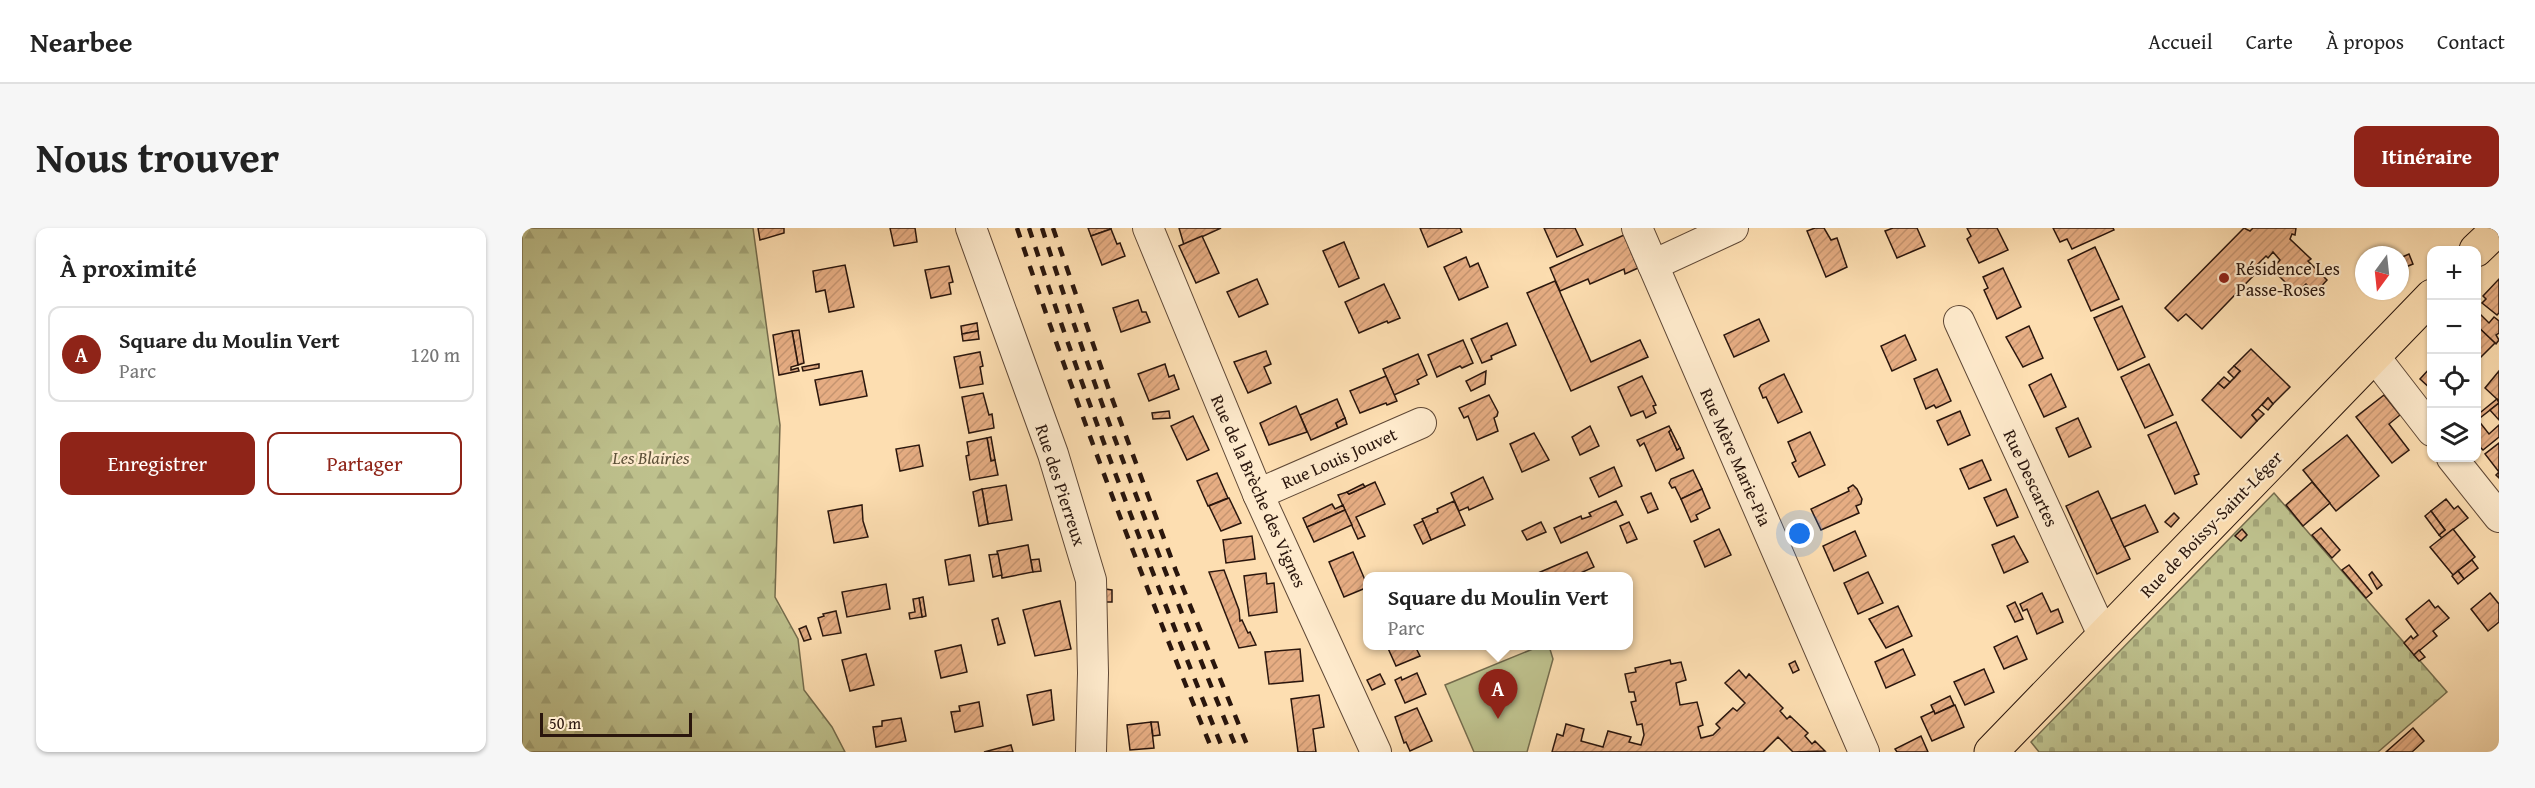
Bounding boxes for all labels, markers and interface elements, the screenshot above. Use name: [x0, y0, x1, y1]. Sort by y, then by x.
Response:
text: Nearbee: [30, 21, 133, 62]
text: Accueil: [2148, 26, 2213, 57]
text: Carte: [2246, 26, 2293, 57]
text: À propos: [2326, 26, 2404, 57]
text: Contact: [2437, 26, 2505, 57]
text: Nous trouver: [36, 126, 279, 187]
button: Itinéraire: [2354, 126, 2499, 187]
north arrow: [2355, 246, 2409, 300]
map controls: [2427, 246, 2481, 462]
button: +: [2427, 246, 2481, 300]
text: À proximité: [60, 248, 197, 287]
place label: Résidence Les Passe-Roses: [2236, 255, 2340, 303]
marker: Résidence Les Passe-Roses: [2217, 271, 2231, 285]
button: −: [2427, 300, 2481, 354]
text: Square du Moulin Vert: [119, 324, 340, 356]
text: A: [75, 340, 88, 369]
text: 120 m: [410, 340, 460, 369]
button: locate: [2427, 354, 2481, 408]
text: Parc: [119, 356, 156, 385]
street label: Rue Mère Marie-Pia: [1693, 384, 1779, 531]
street label: Rue de la Brèche des Vignes: [1204, 390, 1314, 592]
button: layers: [2427, 408, 2481, 462]
street label: Rue Louis Jouvet: [1277, 420, 1402, 496]
street label: Rue des Pierreux: [1029, 421, 1094, 550]
street label: Rue Descartes: [1997, 425, 2065, 531]
button: Enregistrer: [60, 432, 255, 495]
button: Partager: [267, 432, 462, 495]
park label: Les Blairies: [611, 444, 690, 471]
street label: Rue de Boissy-Saint-Léger: [2133, 444, 2289, 604]
your location: [1785, 519, 1814, 548]
popup: [1363, 572, 1633, 650]
text: Square du Moulin Vert: [1388, 581, 1608, 613]
text: Parc: [1388, 613, 1425, 642]
pin: A: [1478, 670, 1518, 719]
scale bar: [540, 710, 692, 738]
text: 50 m: [549, 711, 581, 735]

